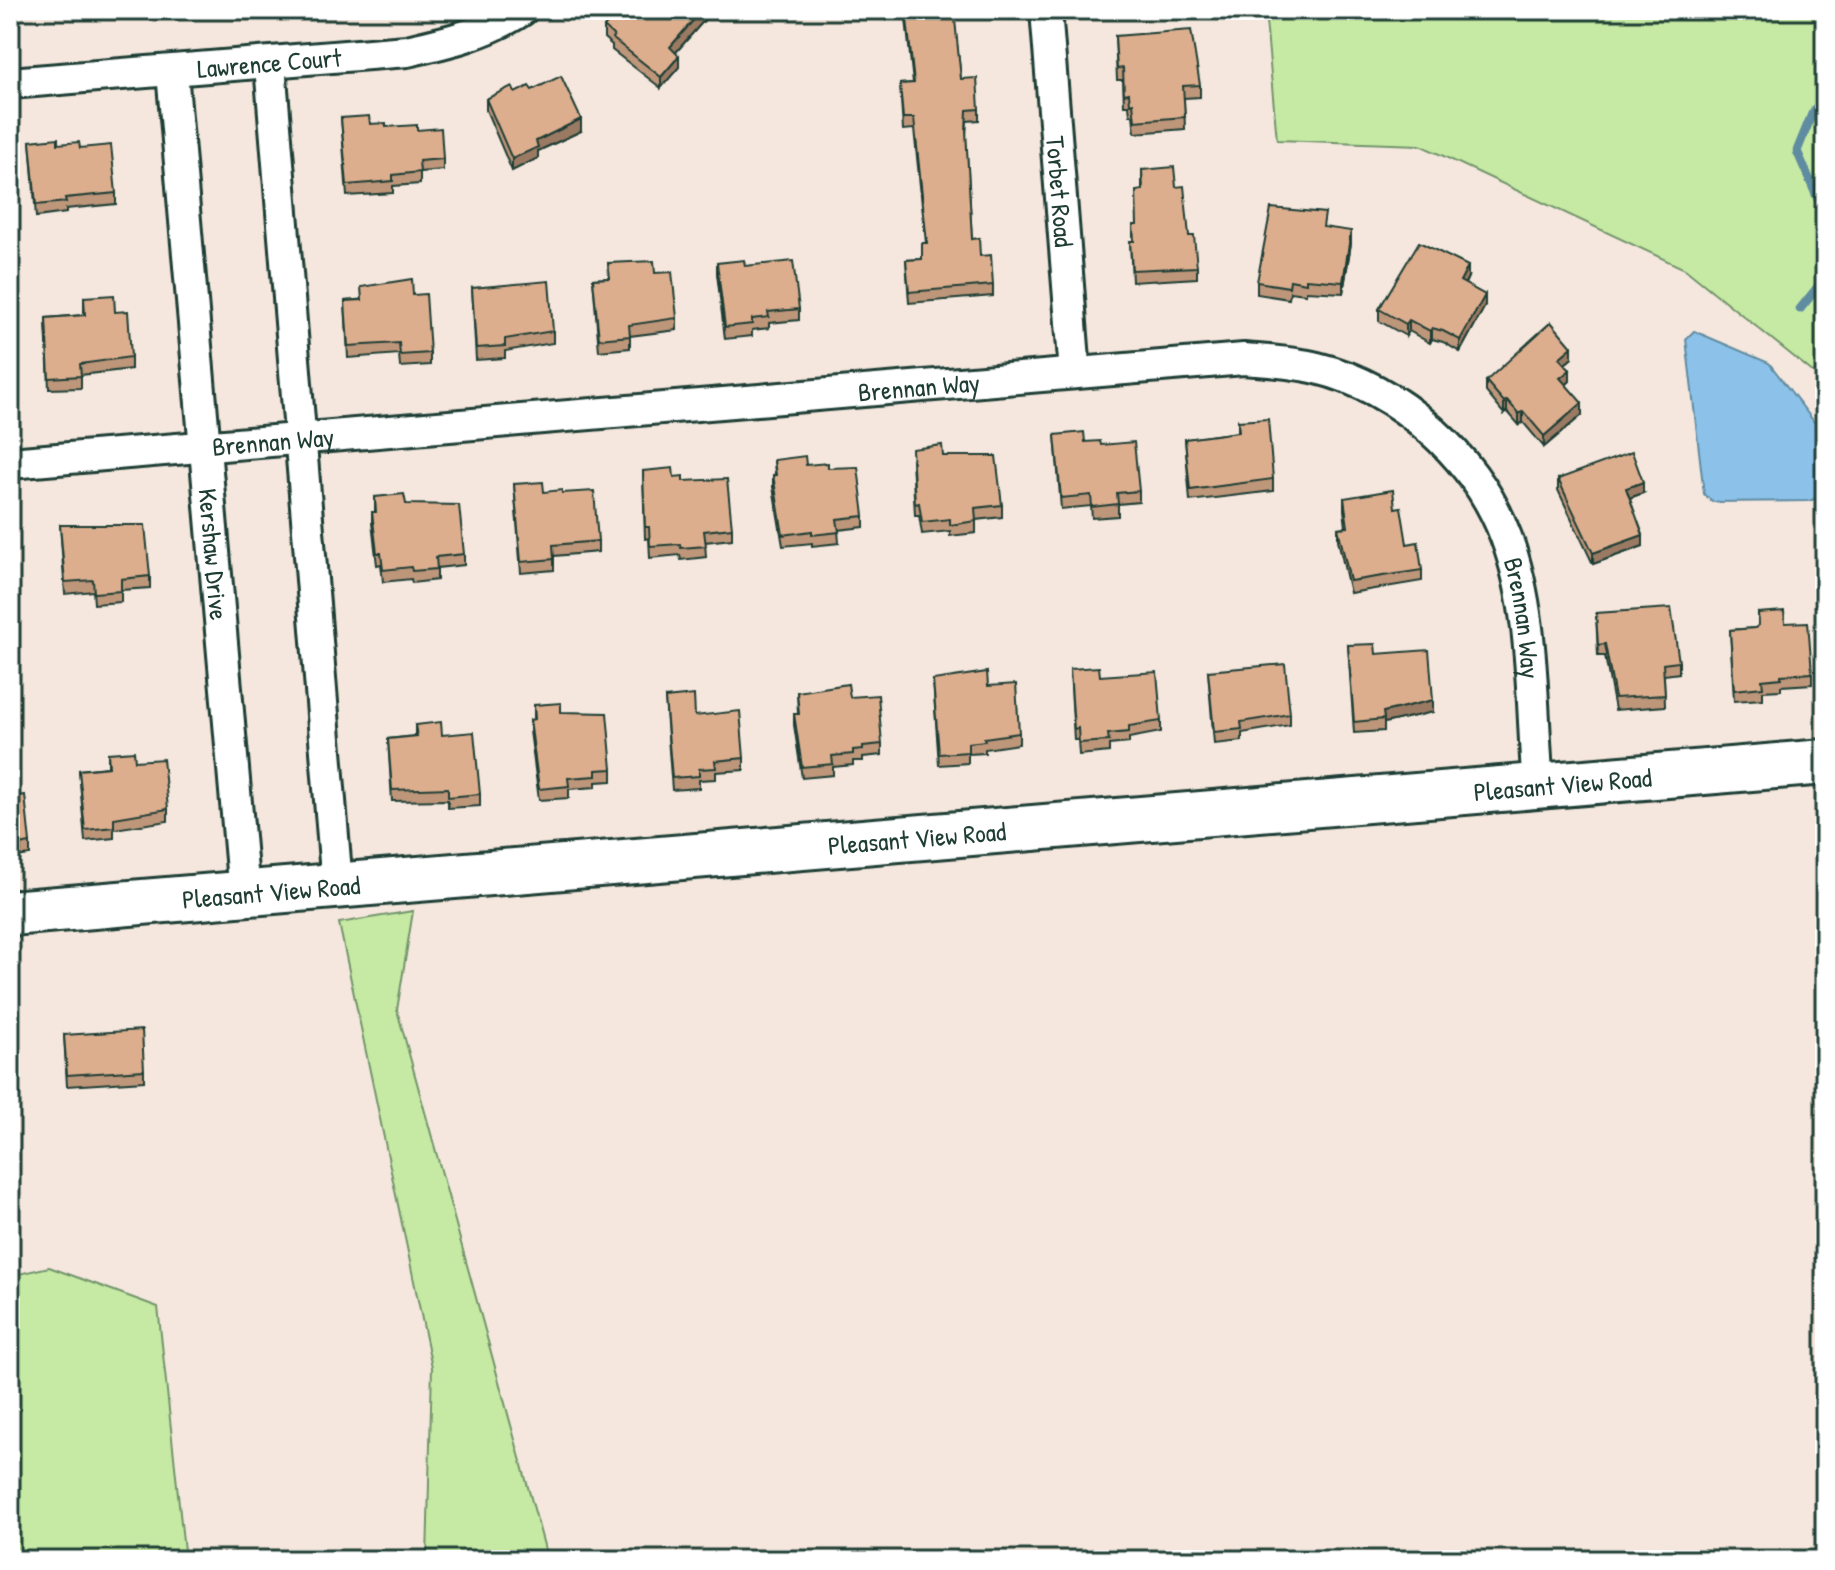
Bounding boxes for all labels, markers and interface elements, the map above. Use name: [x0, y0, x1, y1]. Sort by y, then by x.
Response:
street label: Lawrence Court: [196, 39, 344, 85]
street label: Torbet Road: [1039, 135, 1082, 248]
street label: Brennan Way: [856, 364, 981, 409]
street label: Brennan Way: [211, 418, 335, 463]
street label: Kershaw Drive: [191, 487, 237, 621]
street label: Brennan Way: [1496, 553, 1549, 680]
street label: Pleasant View Road: [1472, 759, 1653, 809]
street label: Pleasant View Road: [827, 813, 1007, 862]
street label: Pleasant View Road: [181, 866, 361, 916]

